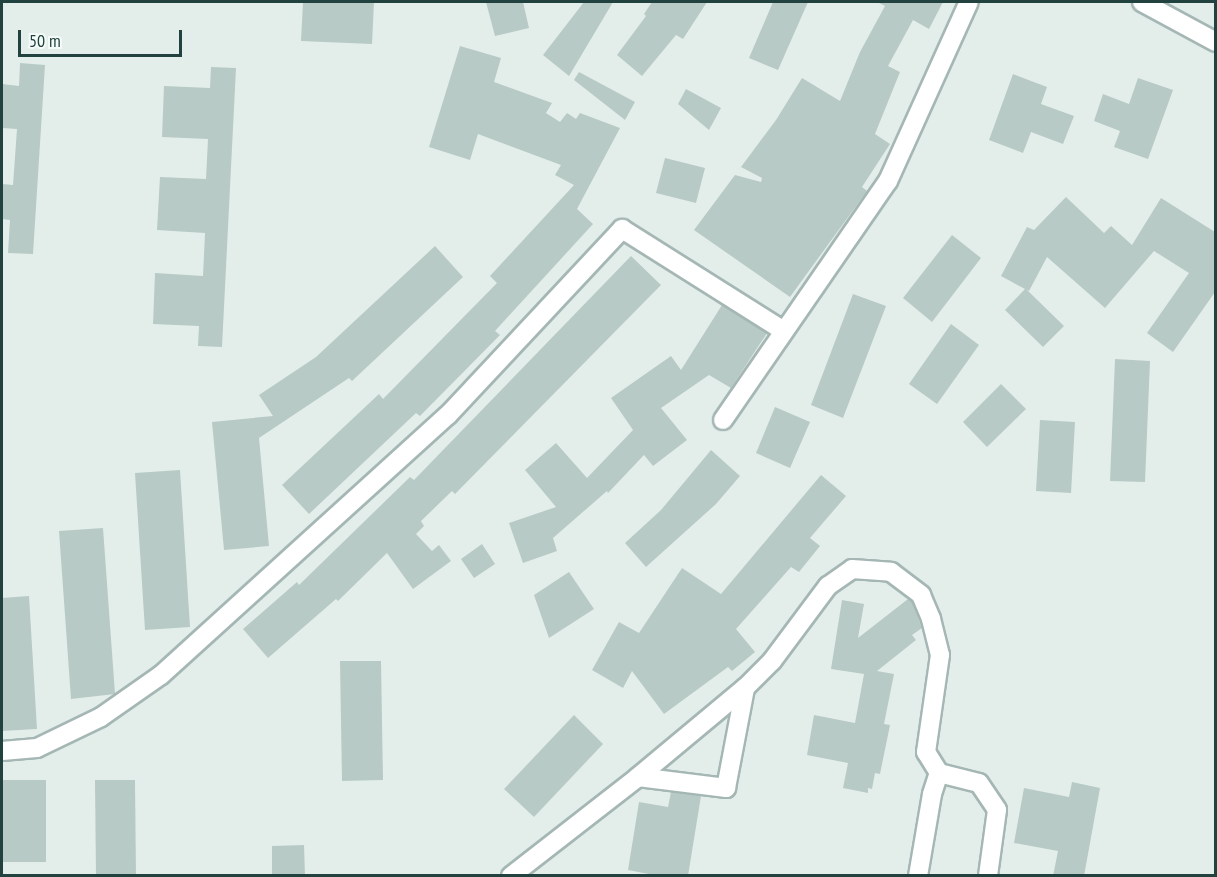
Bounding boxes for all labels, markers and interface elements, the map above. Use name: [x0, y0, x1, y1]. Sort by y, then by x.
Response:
scale bar: [21, 18, 184, 56]
text: 50 m: [29, 29, 61, 52]

